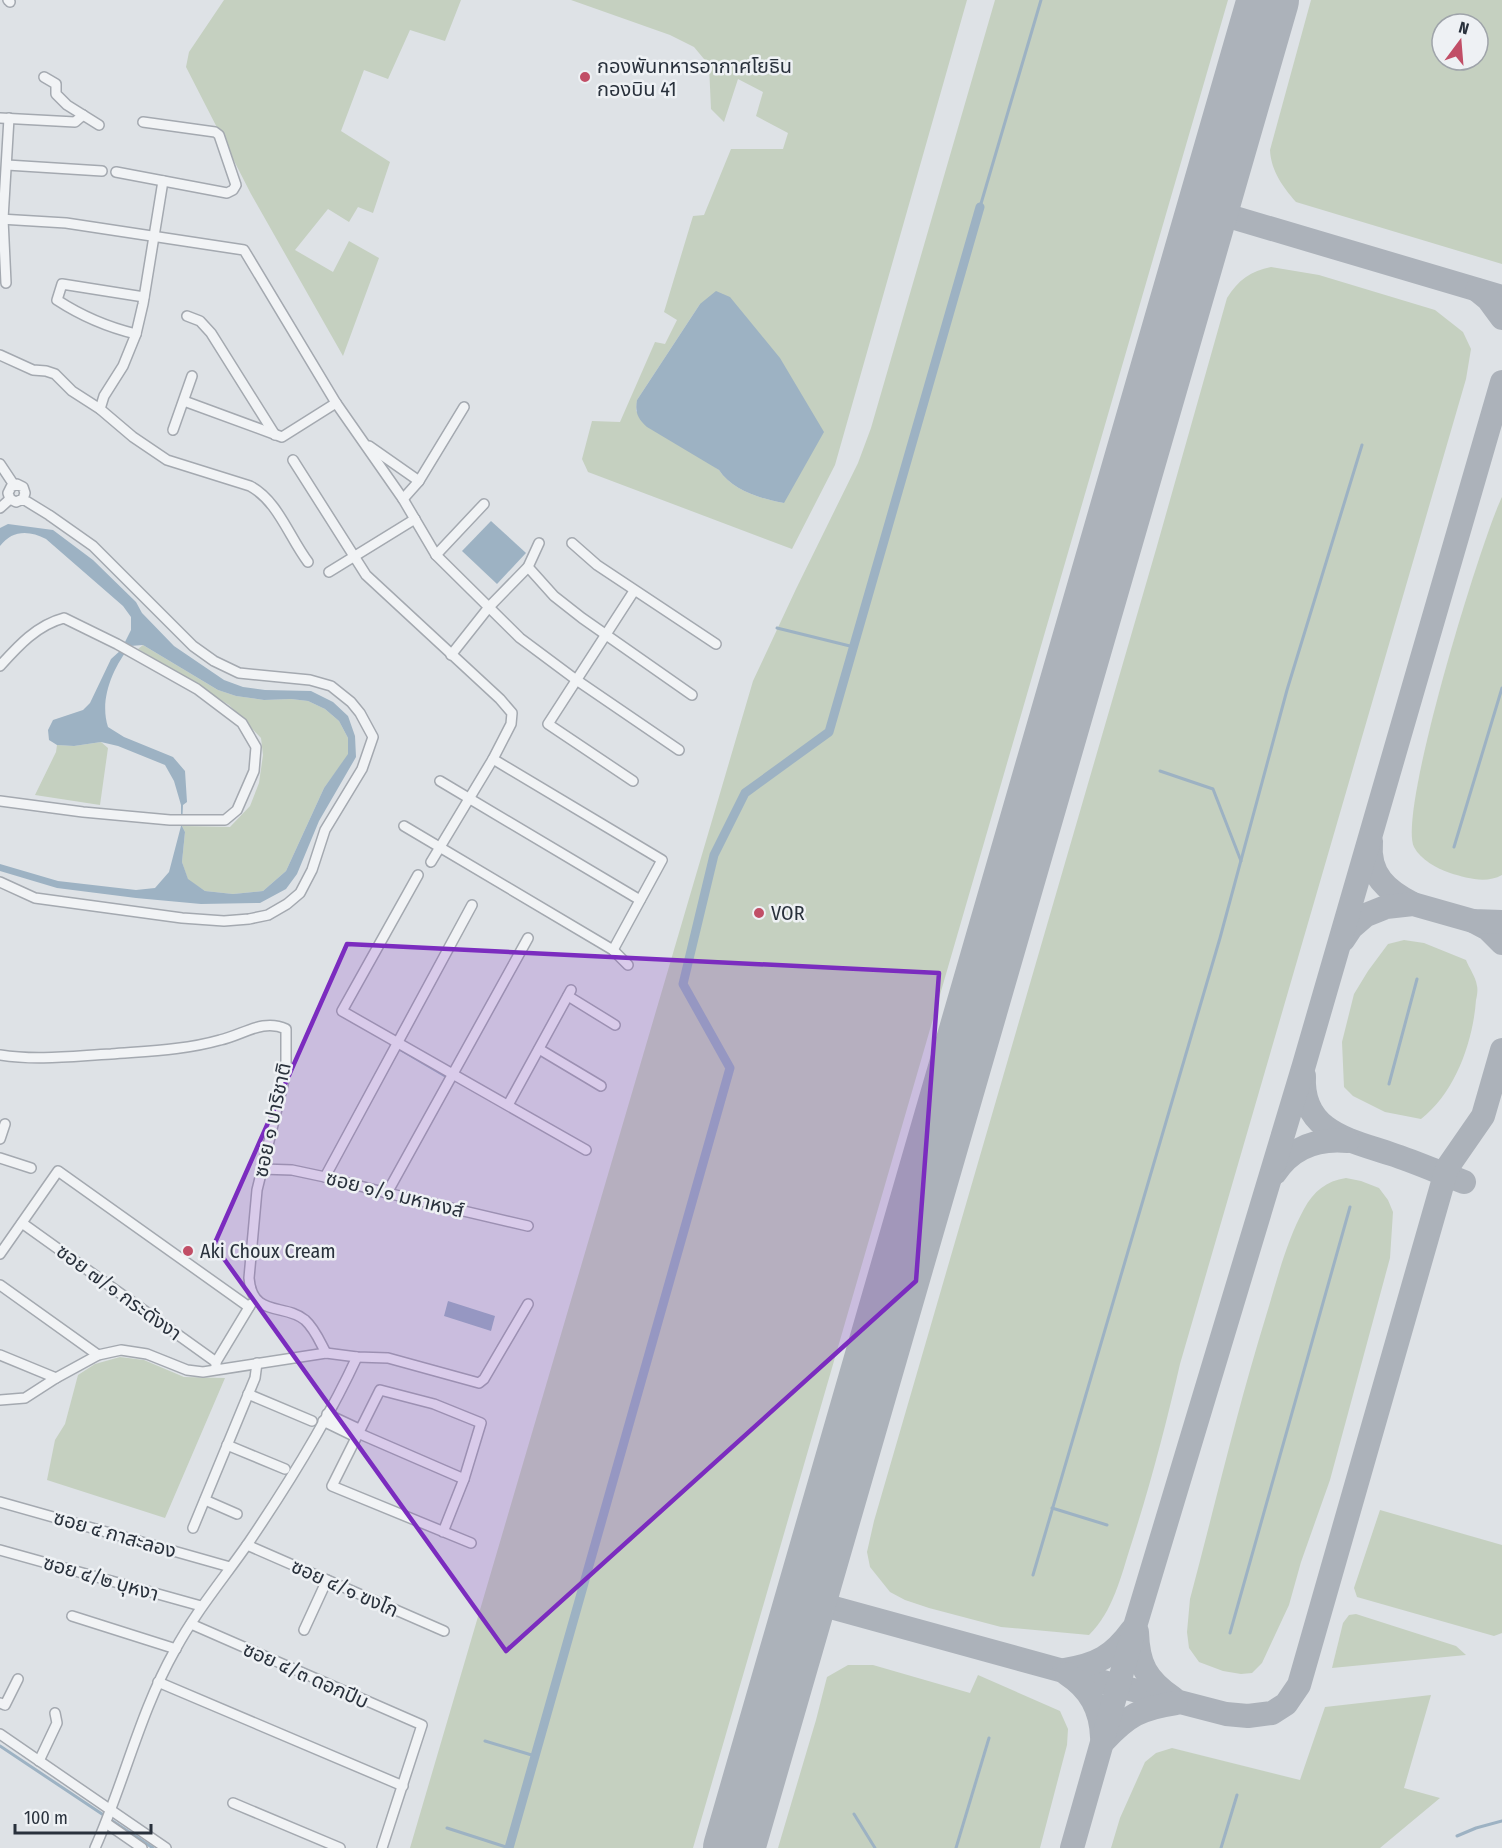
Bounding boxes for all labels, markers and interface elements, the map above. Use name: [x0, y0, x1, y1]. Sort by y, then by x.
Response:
north arrow: [1430, 12, 1490, 72]
text: N: [1457, 18, 1471, 39]
place label: กองพันทหารอากาศโยธิน กองบิน 41: [597, 54, 792, 101]
marker: กองพันทหารอากาศโยธิน กองบิน 41: [578, 70, 592, 84]
place label: VOR: [771, 901, 805, 925]
marker: VOR: [752, 906, 766, 920]
street label: ซอย ๑ ปาริชาติ: [248, 1060, 296, 1180]
street label: ซอย ๑/๑ มหาหงส์: [324, 1165, 466, 1223]
street label: ซอย ๗/๑ กระดังงา: [52, 1239, 186, 1345]
place label: Aki Choux Cream: [200, 1239, 336, 1263]
marker: Aki Choux Cream: [181, 1244, 195, 1258]
street label: ซอย ๔ กาสะลอง: [51, 1505, 179, 1563]
street label: ซอย ๔/๒ บุหงา: [41, 1550, 161, 1606]
street label: ซอย ๔/๑ ฃงโก: [288, 1554, 402, 1622]
street label: ซอย ๔/๓ ดอกปีบ: [239, 1637, 373, 1713]
scale bar: [15, 1797, 152, 1835]
text: 100 m: [24, 1807, 68, 1829]

